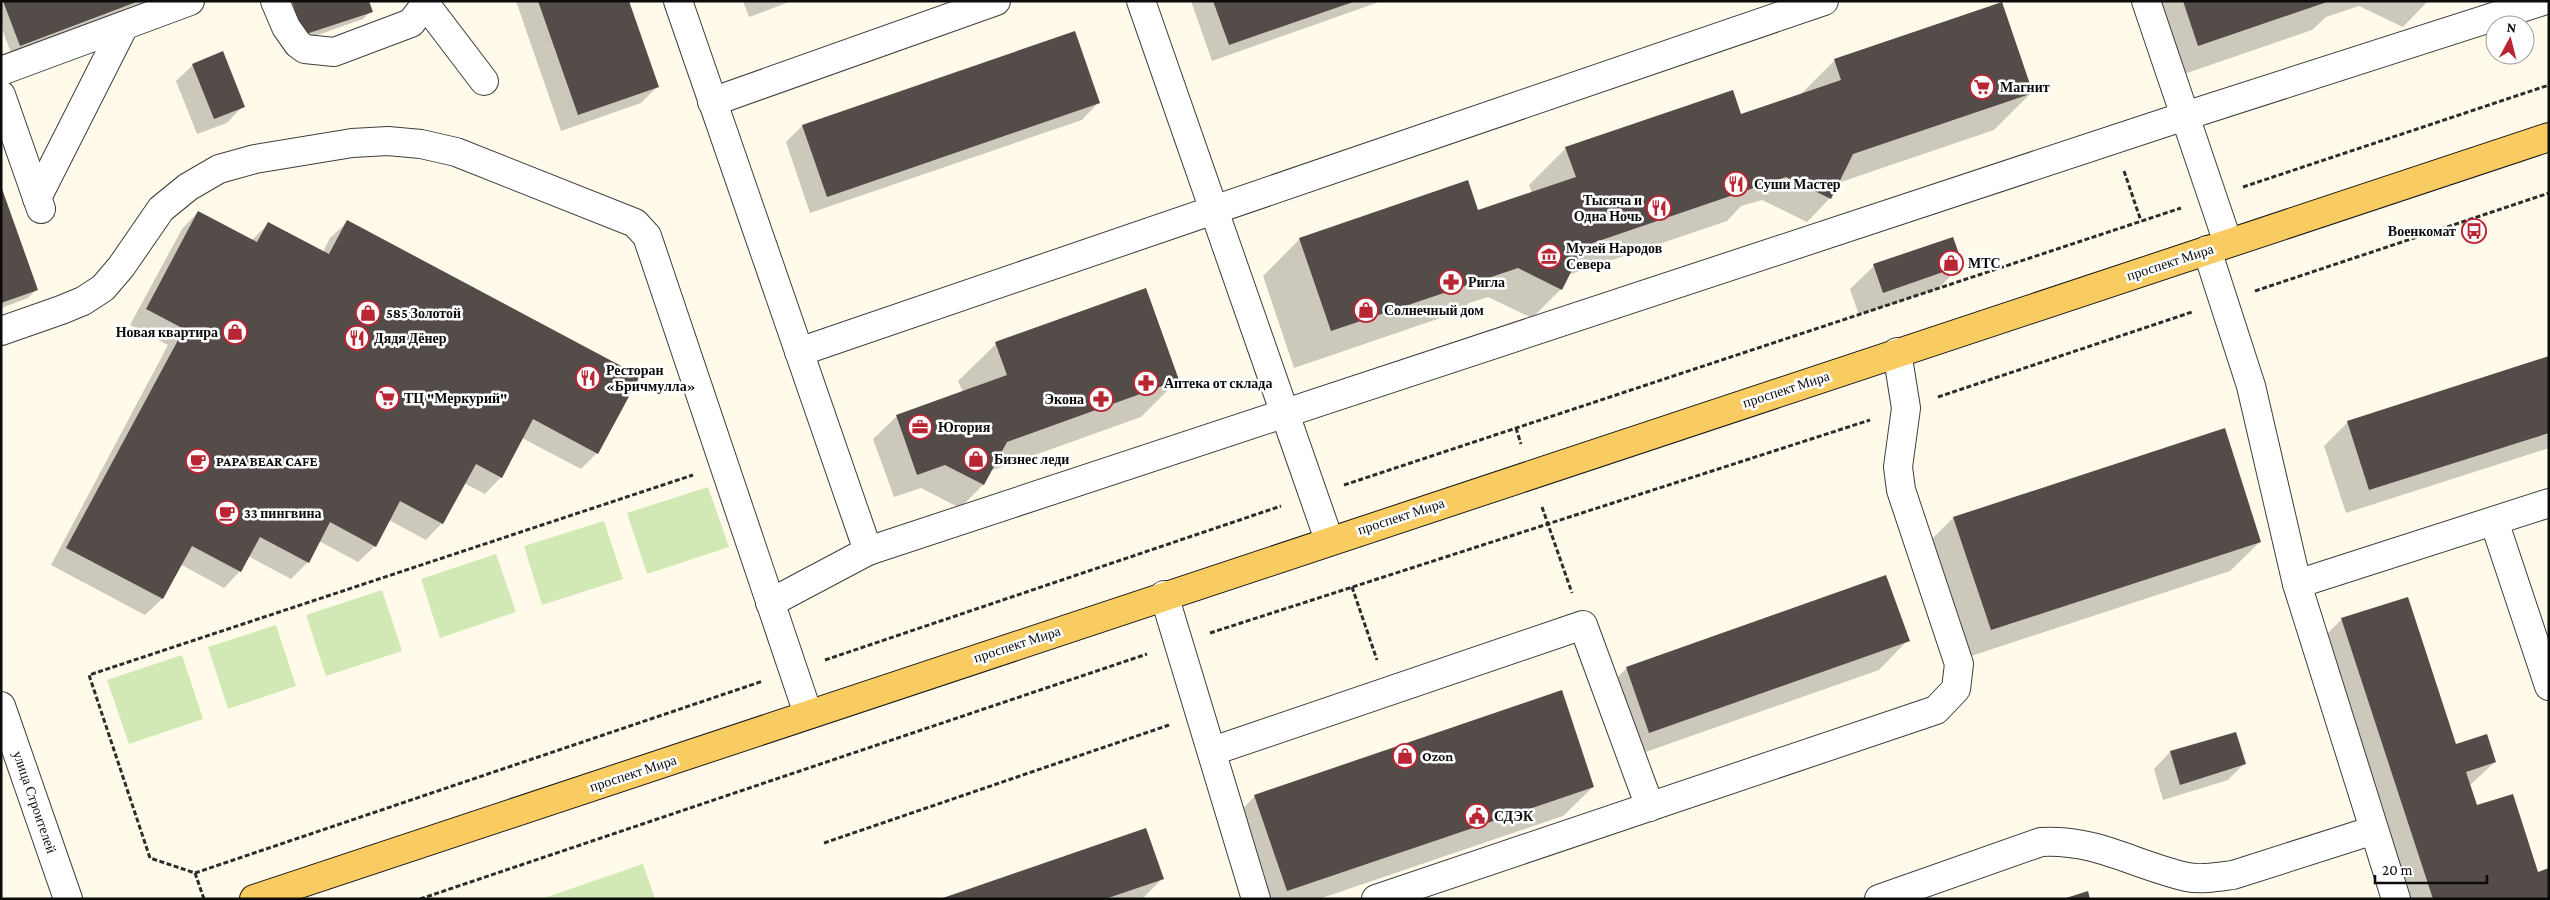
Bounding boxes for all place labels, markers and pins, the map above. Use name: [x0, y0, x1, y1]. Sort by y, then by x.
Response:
supermarket icon: Магнит: [1969, 74, 1995, 100]
place label: Магнит: [2000, 79, 2050, 95]
restaurant icon: Суши Мастер: [1723, 171, 1749, 197]
place label: Суши Мастер: [1754, 176, 1841, 192]
place label: Тысяча и Одна Ночь: [1574, 192, 1643, 224]
restaurant icon: Тысяча и Одна Ночь: [1646, 195, 1672, 221]
bus stop icon: Военкомат: [2461, 218, 2487, 244]
place label: Военкомат: [2388, 223, 2456, 239]
place label: Музей Народов Севера: [1566, 240, 1663, 272]
museum icon: Музей Народов Севера: [1536, 243, 1562, 269]
shop icon: МТС: [1938, 250, 1964, 276]
place label: МТС: [1968, 255, 2001, 271]
pharmacy icon: Ригла: [1438, 269, 1464, 295]
place label: Ригла: [1468, 274, 1505, 290]
shop icon: Солнечный дом: [1353, 297, 1379, 323]
shop icon: 585 Золотой: [355, 300, 381, 326]
place label: Солнечный дом: [1384, 302, 1484, 318]
place label: 585 Золотой: [386, 305, 461, 321]
shop icon: Новая квартира: [222, 319, 248, 345]
place label: Новая квартира: [116, 324, 218, 340]
restaurant icon: Дядя Дёнер: [344, 325, 370, 351]
place label: Дядя Дёнер: [374, 330, 447, 346]
place label: Ресторан «Бричмулла»: [606, 362, 696, 394]
restaurant icon: Ресторан «Бричмулла»: [575, 365, 601, 391]
pharmacy icon: Аптека от склада: [1133, 370, 1159, 396]
place label: Аптека от склада: [1164, 375, 1272, 391]
supermarket icon: ТЦ "Меркурий": [374, 385, 400, 411]
pharmacy icon: Экона: [1088, 386, 1114, 412]
place label: ТЦ "Меркурий": [404, 390, 507, 406]
place label: Экона: [1045, 391, 1084, 407]
office icon: Югория: [907, 414, 933, 440]
place label: Югория: [938, 419, 991, 435]
shop icon: Бизнес леди: [963, 446, 989, 472]
cafe icon: PAPA BEAR CAFE: [185, 448, 211, 474]
place label: Бизнес леди: [994, 451, 1069, 467]
place label: PAPA BEAR CAFE: [216, 453, 317, 469]
cafe icon: 33 пингвина: [214, 500, 240, 526]
place label: 33 пингвина: [244, 505, 322, 521]
shop icon: Ozon: [1392, 743, 1418, 769]
place label: Ozon: [1422, 748, 1453, 764]
public building icon: СДЭК: [1464, 803, 1490, 829]
place label: СДЭК: [1494, 808, 1534, 824]

